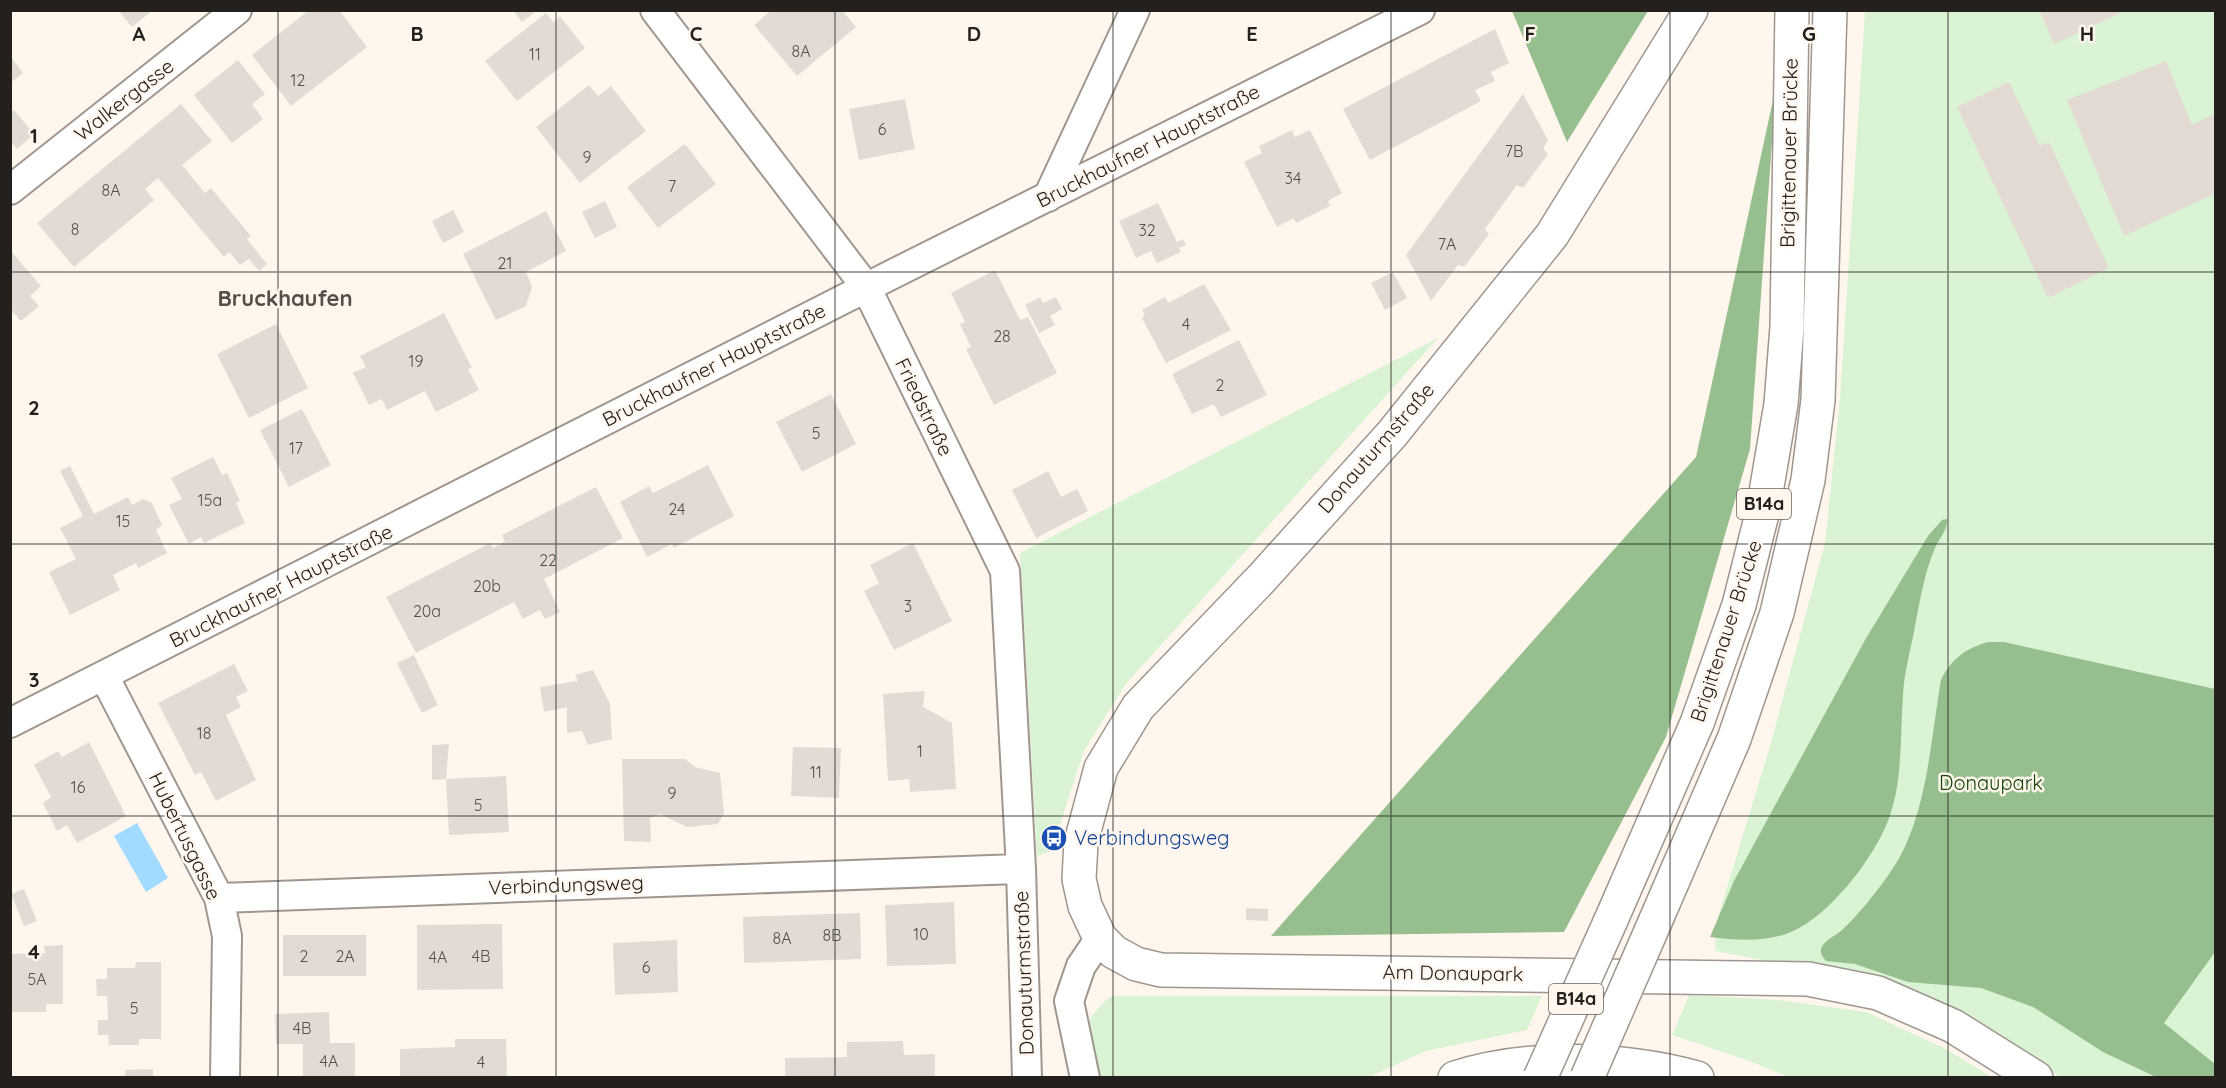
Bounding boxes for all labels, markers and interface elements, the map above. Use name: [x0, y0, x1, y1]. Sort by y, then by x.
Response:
text: A: [133, 21, 146, 46]
text: B: [410, 21, 424, 46]
text: C: [690, 21, 703, 46]
text: D: [967, 21, 981, 46]
text: E: [1246, 21, 1258, 46]
text: F: [1524, 21, 1536, 46]
text: G: [1802, 21, 1816, 46]
text: H: [2080, 21, 2094, 46]
house number: 8A: [792, 41, 811, 61]
house number: 11: [529, 44, 541, 64]
street label: Walkergasse: [69, 53, 178, 146]
street label: Brigittenauer Brücke: [1774, 58, 1803, 248]
house number: 12: [291, 70, 306, 90]
street label: Bruckhaufner Hauptstraße: [1032, 78, 1264, 213]
house number: 6: [878, 119, 887, 139]
text: 1: [30, 123, 38, 148]
house number: 7B: [1505, 141, 1523, 161]
house number: 9: [583, 147, 592, 167]
house number: 34: [1285, 168, 1301, 188]
house number: 7: [668, 176, 676, 196]
house number: 8A: [102, 180, 121, 200]
house number: 8: [71, 219, 79, 239]
house number: 32: [1138, 220, 1156, 240]
house number: 7A: [1438, 234, 1456, 254]
house number: 21: [498, 253, 512, 273]
district label: Bruckhaufen: [217, 284, 353, 312]
street label: Bruckhaufner Hauptstraße: [598, 297, 830, 432]
house number: 4: [1182, 314, 1190, 334]
house number: 28: [993, 326, 1011, 346]
house number: 19: [409, 351, 423, 371]
street label: Friedstraße: [890, 354, 959, 460]
house number: 2: [1216, 375, 1225, 395]
street label: Donauturmstraße: [1312, 377, 1439, 518]
text: 2: [28, 395, 40, 420]
house number: 5: [812, 423, 820, 443]
house number: 17: [289, 438, 303, 458]
road number: B14a: [1737, 489, 1791, 519]
house number: 15a: [198, 490, 222, 510]
house number: 24: [668, 499, 686, 519]
house number: 15: [116, 511, 130, 531]
street label: Bruckhaufner Hauptstraße: [165, 518, 397, 653]
street label: Brigittenauer Brücke: [1684, 537, 1767, 725]
house number: 22: [539, 550, 557, 570]
house number: 20b: [473, 576, 501, 596]
house number: 3: [904, 596, 912, 616]
house number: 20a: [413, 601, 441, 621]
text: 3: [29, 667, 39, 692]
house number: 18: [197, 723, 211, 743]
house number: 1: [917, 741, 923, 761]
house number: 11: [810, 762, 822, 782]
street label: Hubertusgasse: [144, 768, 227, 904]
park label: Donaupark: [1939, 770, 2043, 795]
house number: 16: [71, 777, 86, 797]
house number: 9: [668, 783, 677, 803]
house number: 5: [474, 795, 482, 815]
bus stop icon: Verbindungsweg: [1039, 823, 1069, 853]
place label: Verbindungsweg: [1074, 825, 1230, 850]
street label: Verbindungsweg: [488, 869, 644, 900]
street label: Donauturmstraße: [1008, 890, 1039, 1056]
house number: 10: [913, 924, 929, 944]
house number: 8B: [822, 925, 842, 945]
house number: 8A: [773, 928, 792, 948]
text: 4: [28, 939, 40, 964]
house number: 2: [300, 946, 309, 966]
house number: 2A: [335, 946, 355, 966]
house number: 4B: [472, 946, 490, 966]
house number: 4A: [429, 947, 447, 967]
house number: 6: [642, 957, 651, 977]
street label: Am Donaupark: [1382, 959, 1524, 986]
house number: 5A: [27, 969, 47, 989]
road number: B14a: [1549, 984, 1603, 1014]
house number: 5: [130, 998, 138, 1018]
house number: 4B: [293, 1018, 311, 1038]
house number: 4A: [320, 1051, 338, 1071]
house number: 4: [477, 1052, 485, 1072]

